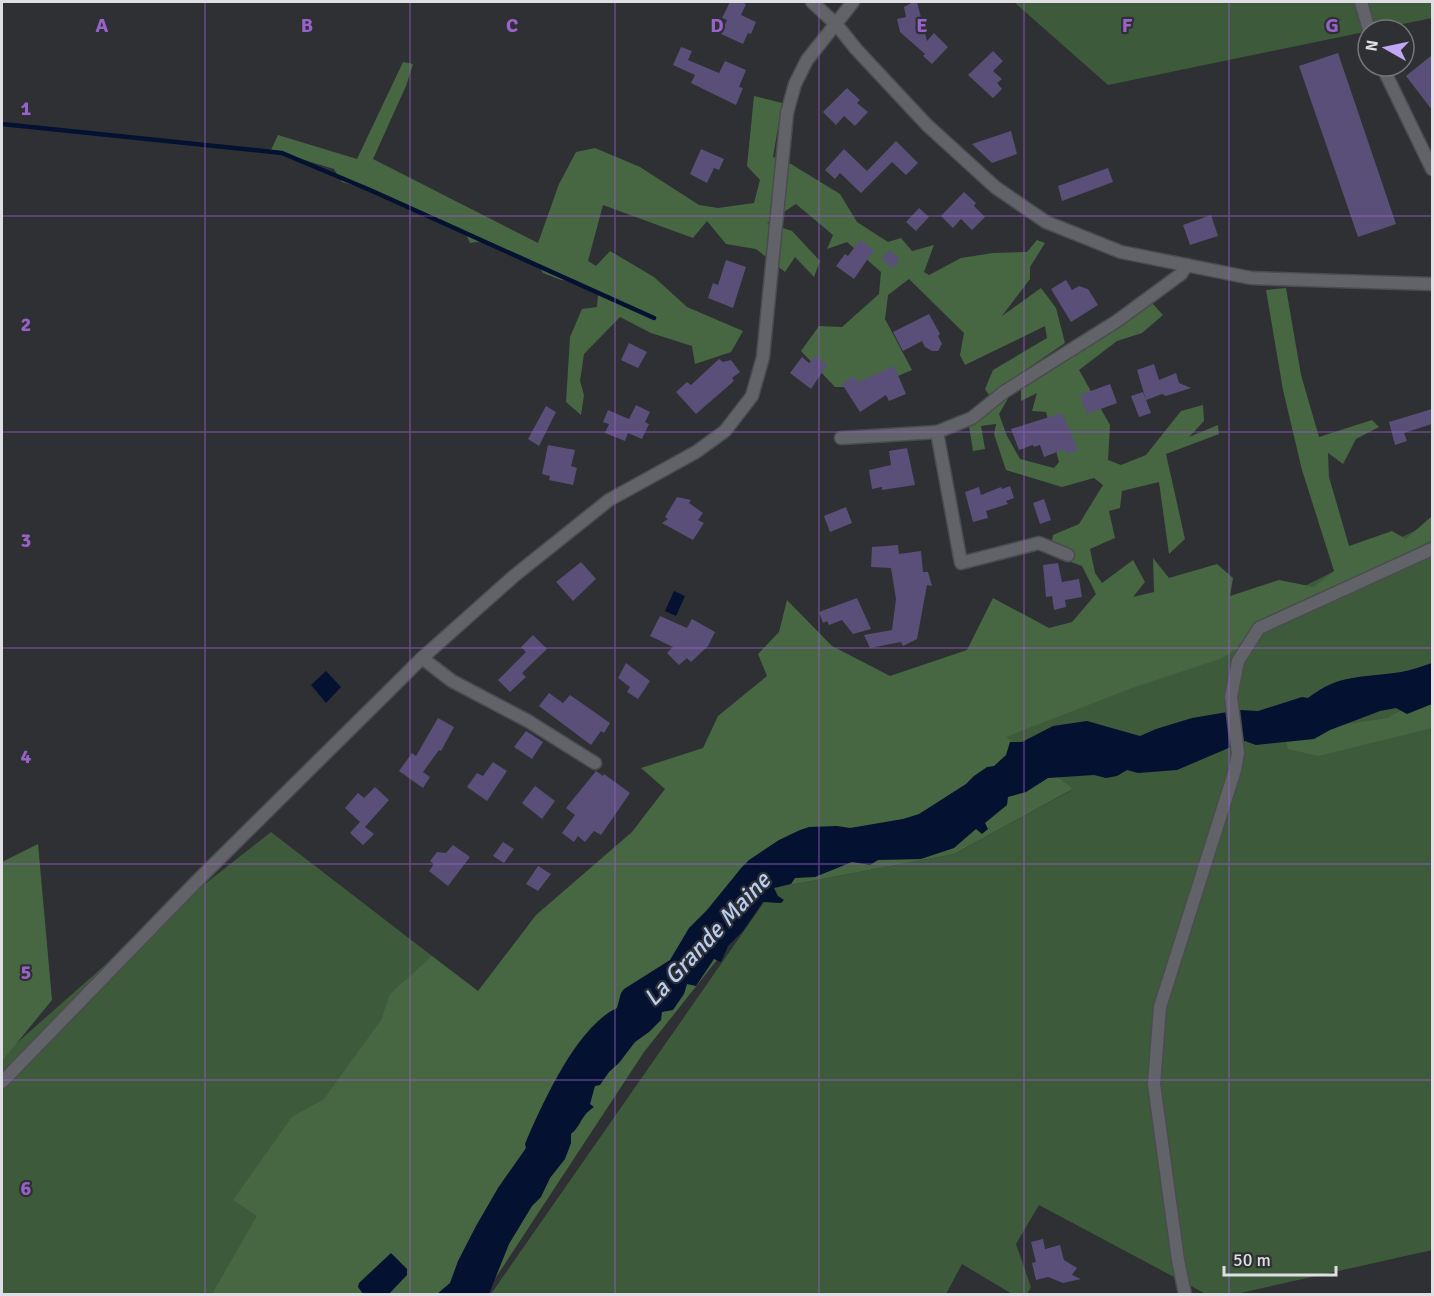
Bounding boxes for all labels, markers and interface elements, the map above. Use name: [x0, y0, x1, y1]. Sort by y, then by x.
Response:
text: A: [96, 13, 109, 38]
text: B: [301, 13, 313, 38]
text: C: [506, 13, 518, 38]
text: D: [710, 13, 724, 38]
text: E: [916, 13, 928, 38]
text: F: [1122, 13, 1133, 38]
text: G: [1325, 13, 1339, 38]
north arrow: [1356, 18, 1416, 78]
text: N: [1361, 39, 1383, 53]
text: 1: [21, 96, 32, 121]
text: 2: [21, 312, 31, 337]
text: 3: [21, 528, 31, 553]
text: 4: [21, 744, 32, 769]
water label: La Grande Maine: [637, 865, 777, 1012]
text: 5: [21, 960, 31, 985]
text: 6: [21, 1176, 32, 1201]
scale bar: [1224, 1239, 1336, 1277]
text: 50 m: [1233, 1249, 1271, 1271]

